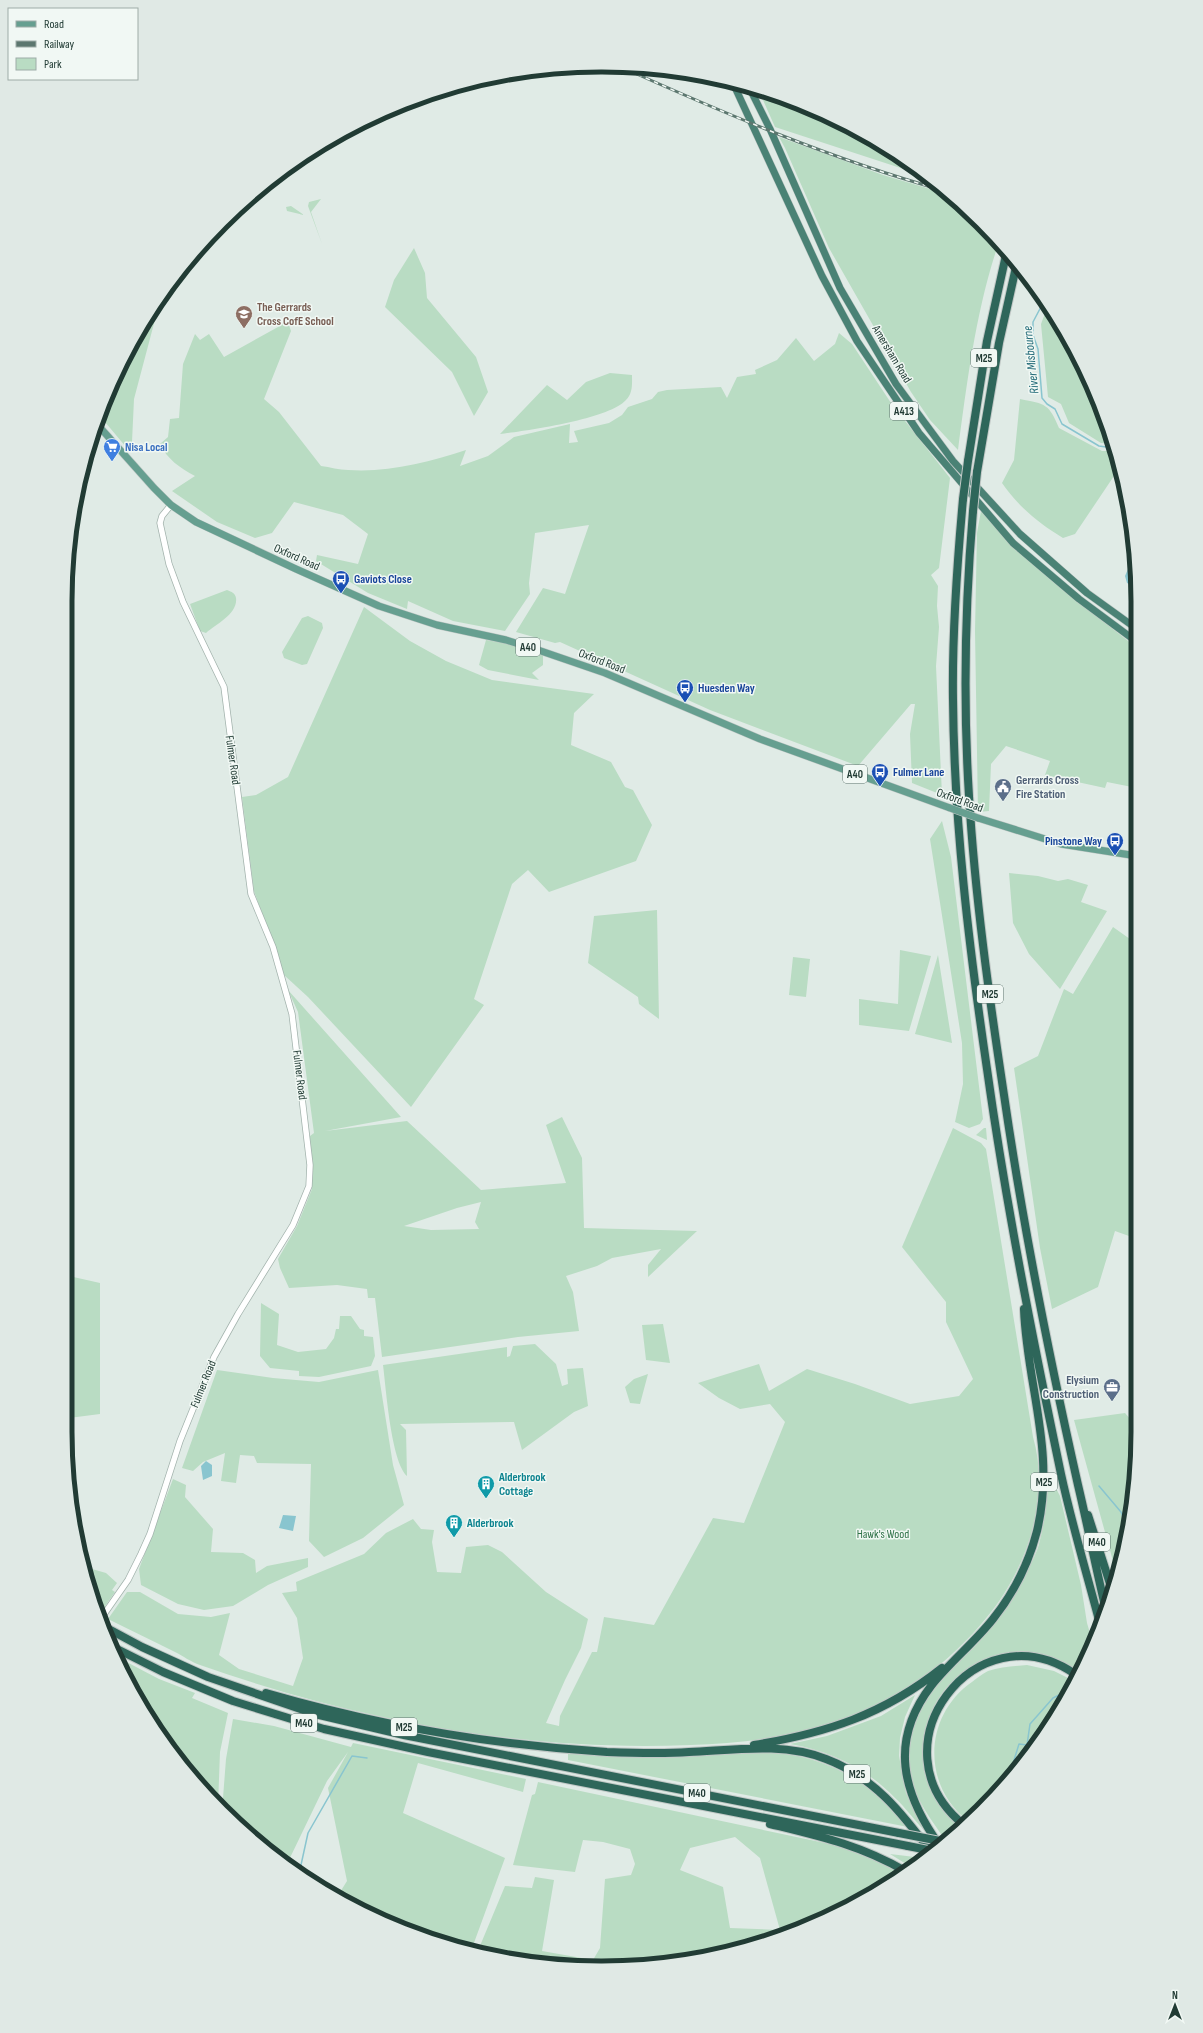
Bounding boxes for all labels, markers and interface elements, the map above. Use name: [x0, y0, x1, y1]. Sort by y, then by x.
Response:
legend: [8, 8, 138, 80]
text: Road: [44, 17, 64, 32]
text: Railway: [44, 37, 75, 52]
text: Park: [44, 57, 62, 72]
place label: The Gerrards Cross CofE School: [257, 300, 334, 329]
school or university icon: The Gerrards Cross CofE School: [234, 304, 254, 329]
street label: Amersham Road: [868, 322, 915, 386]
water label: River Misbourne: [1019, 325, 1043, 395]
road number: M25: [971, 349, 997, 367]
road number: A413: [890, 402, 918, 420]
supermarket icon: Nisa Local: [102, 437, 122, 462]
place label: Nisa Local: [125, 440, 167, 455]
street label: Oxford Road: [271, 541, 322, 574]
bus stop icon: Gaviots Close: [331, 569, 351, 594]
place label: Gaviots Close: [354, 572, 412, 587]
road number: A40: [516, 638, 540, 656]
street label: Oxford Road: [576, 646, 627, 677]
bus stop icon: Huesden Way: [675, 678, 695, 703]
place label: Huesden Way: [698, 681, 755, 696]
street label: Fulmer Road: [222, 734, 243, 786]
bus stop icon: Fulmer Lane: [870, 762, 890, 787]
road number: A40: [843, 765, 867, 783]
place label: Fulmer Lane: [893, 765, 944, 780]
place label: Gerrards Cross Fire Station: [1016, 773, 1079, 802]
public building icon: Gerrards Cross Fire Station: [993, 777, 1013, 802]
street label: Oxford Road: [934, 785, 985, 816]
bus stop icon: Pinstone Way: [1105, 831, 1125, 856]
place label: Pinstone Way: [1045, 834, 1102, 849]
road number: M25: [977, 985, 1003, 1003]
street label: Fulmer Road: [289, 1049, 310, 1101]
street label: Fulmer Road: [187, 1358, 220, 1410]
place label: Elysium Construction: [1043, 1373, 1099, 1402]
office icon: Elysium Construction: [1102, 1377, 1122, 1402]
place label: Alderbrook Cottage: [498, 1470, 546, 1499]
road number: M25: [1031, 1473, 1057, 1491]
building icon: Alderbrook Cottage: [476, 1474, 496, 1499]
building icon: Alderbrook: [444, 1513, 464, 1538]
place label: Alderbrook: [466, 1516, 514, 1531]
park label: Hawk's Wood: [857, 1527, 909, 1542]
road number: M40: [1084, 1533, 1110, 1551]
road number: M40: [291, 1714, 317, 1732]
road number: M25: [391, 1718, 417, 1736]
road number: M25: [844, 1765, 870, 1783]
road number: M40: [684, 1784, 710, 1802]
north arrow: [1155, 1985, 1195, 2025]
text: N: [1172, 1989, 1178, 2002]

